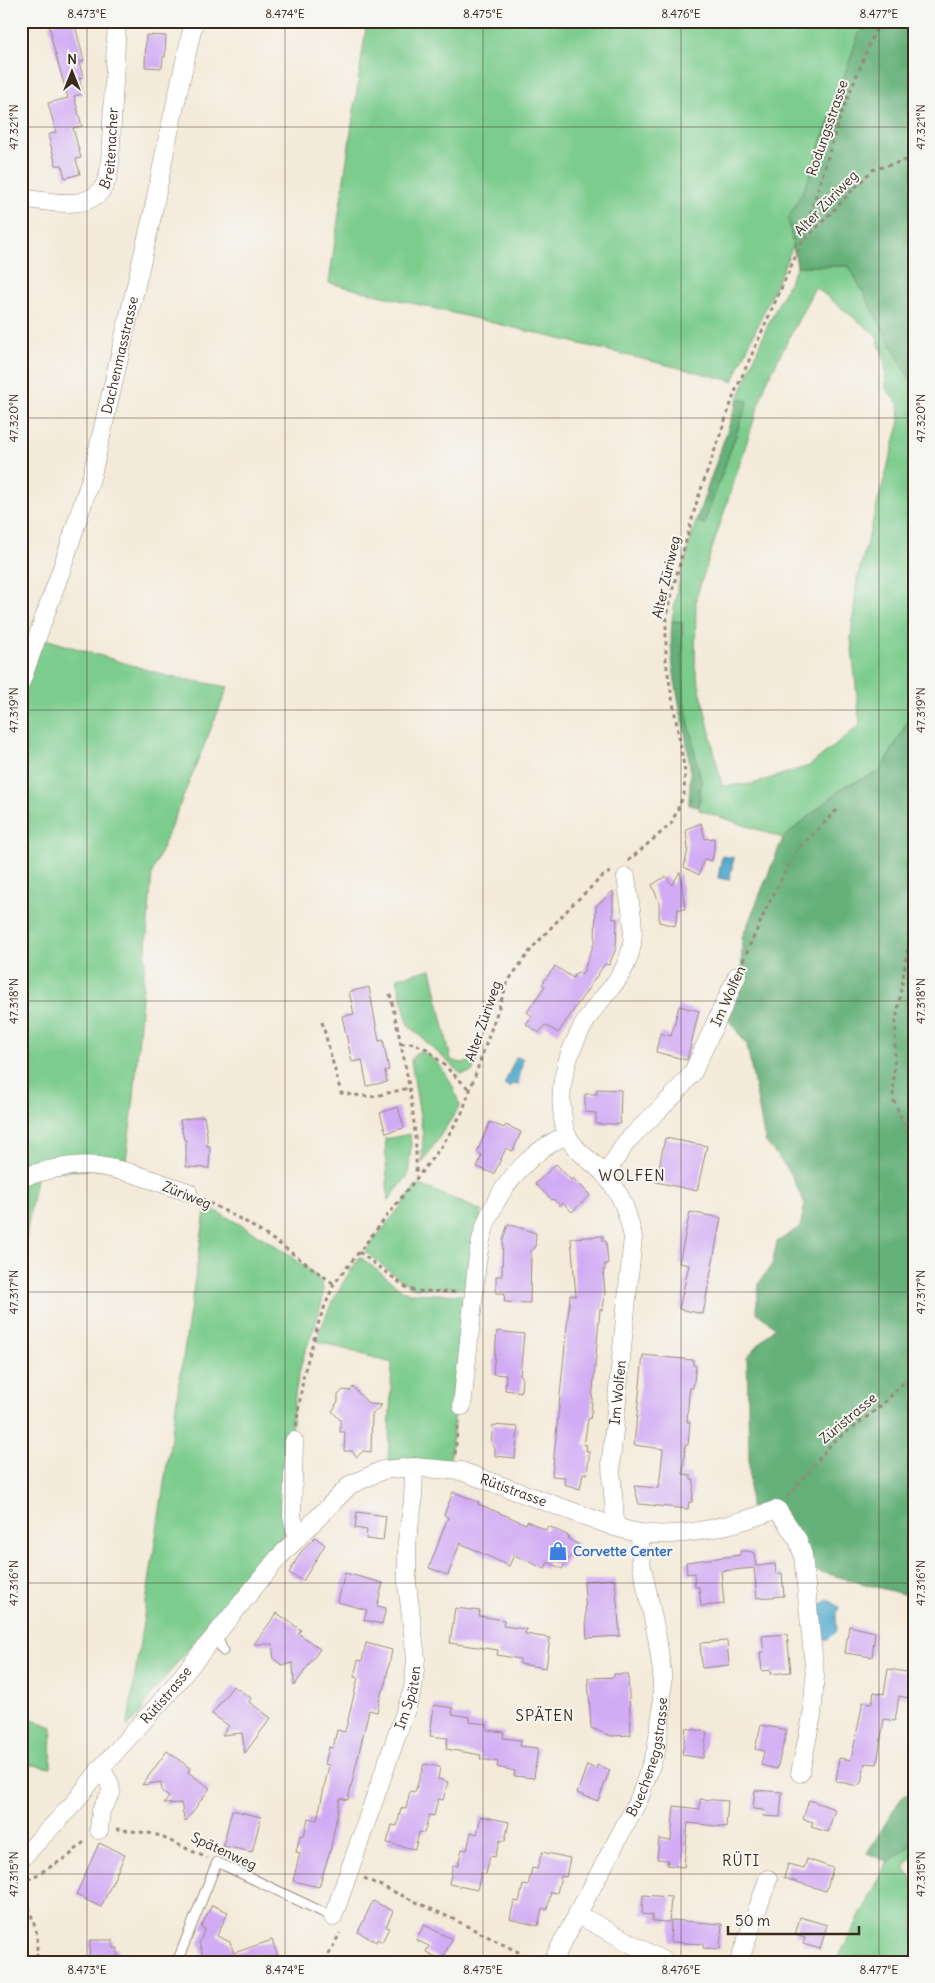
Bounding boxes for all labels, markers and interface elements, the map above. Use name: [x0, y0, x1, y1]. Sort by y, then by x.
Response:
text: 8.473°E: [67, 6, 107, 21]
text: 8.474°E: [265, 6, 305, 21]
text: 8.475°E: [463, 6, 503, 21]
text: 8.476°E: [661, 6, 701, 21]
text: 8.477°E: [860, 6, 898, 21]
north arrow: [48, 48, 98, 98]
text: N: [67, 50, 77, 68]
street label: Rodungsstrasse: [802, 78, 852, 178]
text: 47.321°N: [6, 104, 21, 150]
text: 47.321°N: [913, 104, 928, 150]
street label: Breitenacher: [95, 107, 122, 192]
street label: Alter Züriweg: [790, 166, 862, 240]
street label: Dachenmasstrasse: [97, 294, 142, 416]
text: 47.320°N: [6, 394, 21, 442]
text: 47.320°N: [913, 394, 928, 442]
street label: Alter Züriweg: [648, 534, 684, 620]
text: 47.319°N: [6, 687, 21, 733]
text: 47.319°N: [913, 687, 928, 733]
street label: Im Wolfen: [707, 963, 749, 1029]
text: 47.318°N: [6, 978, 21, 1024]
street label: Alter Züriweg: [461, 978, 505, 1064]
text: 47.318°N: [913, 978, 928, 1024]
district label: WOLFEN: [598, 1166, 666, 1185]
street label: Züriweg: [160, 1177, 214, 1213]
text: 47.317°N: [6, 1270, 21, 1314]
text: 47.317°N: [913, 1270, 928, 1314]
street label: Im Wolfen: [606, 1359, 630, 1426]
street label: Züristrasse: [816, 1389, 880, 1447]
street label: Rütistrasse: [478, 1470, 549, 1510]
shop icon: Corvette Center: [547, 1540, 569, 1562]
place label: Corvette Center: [573, 1542, 673, 1560]
text: 47.316°N: [6, 1560, 21, 1606]
text: 47.316°N: [913, 1560, 928, 1606]
street label: Rütistrasse: [136, 1663, 195, 1727]
street label: Im Späten: [390, 1665, 424, 1732]
street label: Buecheneggstrasse: [622, 1697, 671, 1820]
district label: SPÄTEN: [516, 1706, 574, 1725]
street label: Spätenweg: [188, 1828, 260, 1874]
text: 47.315°N: [6, 1851, 21, 1897]
district label: RÜTI: [722, 1851, 760, 1870]
text: 47.315°N: [913, 1851, 928, 1897]
scale bar: [728, 1903, 859, 1935]
text: 50 m: [735, 1911, 770, 1930]
text: 8.473°E: [67, 1962, 107, 1977]
text: 8.474°E: [265, 1962, 305, 1977]
text: 8.475°E: [463, 1962, 503, 1977]
text: 8.476°E: [661, 1962, 701, 1977]
text: 8.477°E: [860, 1962, 898, 1977]

